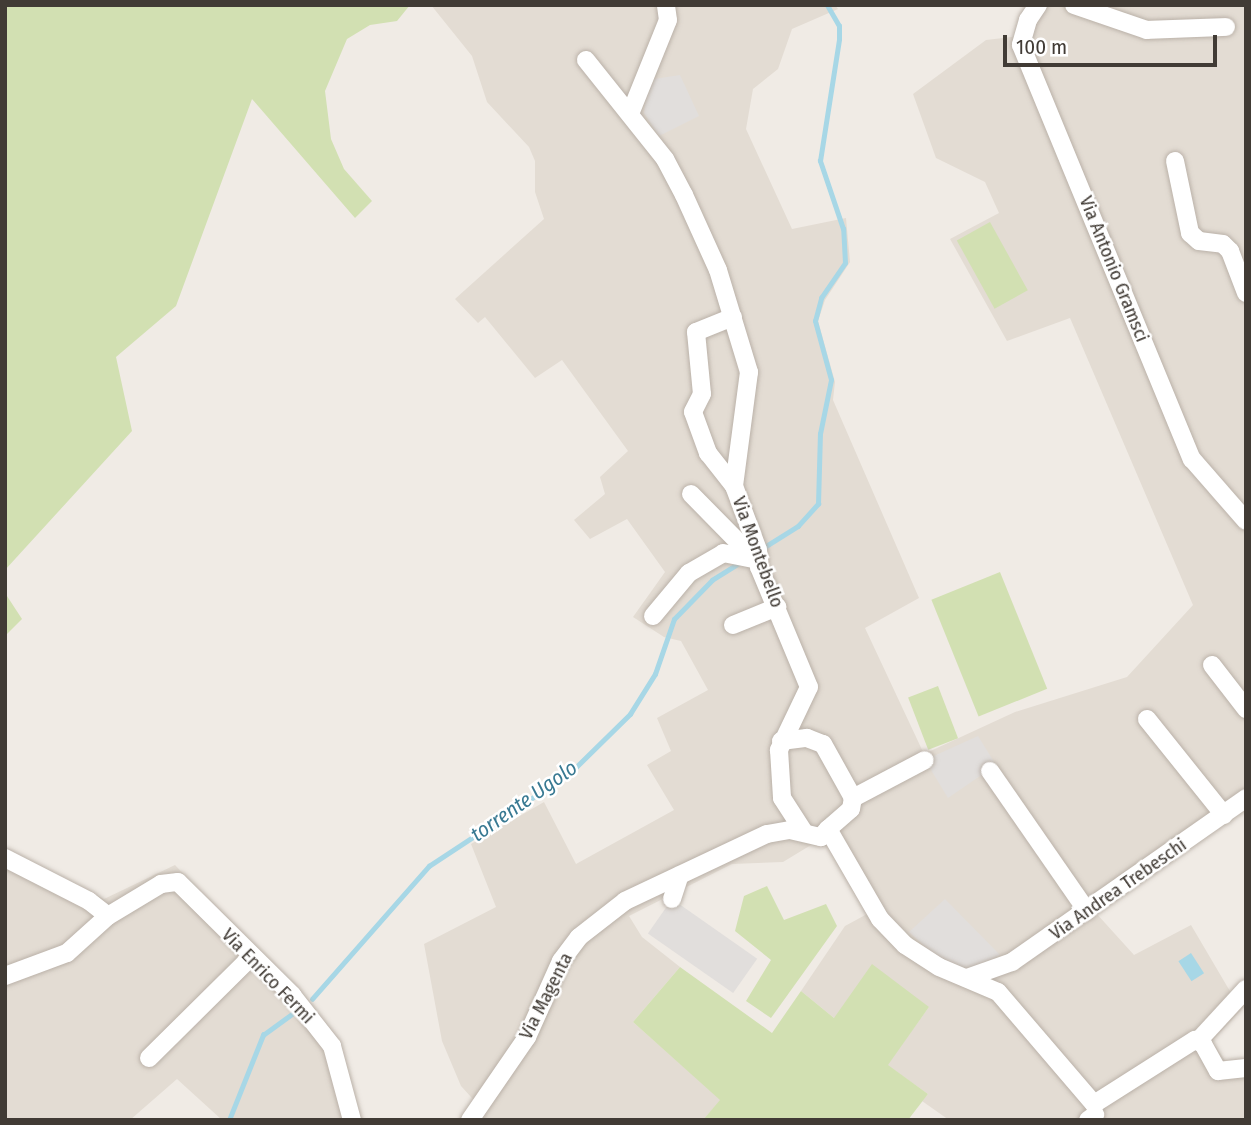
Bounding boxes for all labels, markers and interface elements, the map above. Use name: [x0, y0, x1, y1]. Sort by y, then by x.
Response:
scale bar: [1006, 21, 1220, 65]
text: 100 m: [1016, 34, 1067, 60]
street label: Via Antonio Gramsci: [1074, 193, 1154, 345]
street label: Via Montebello: [727, 493, 789, 611]
water label: torrente Ugolo: [466, 755, 582, 847]
street label: Via Andrea Trebeschi: [1045, 833, 1191, 945]
street label: Via Enrico Fermi: [217, 924, 319, 1028]
street label: Via Magenta: [514, 949, 578, 1043]

